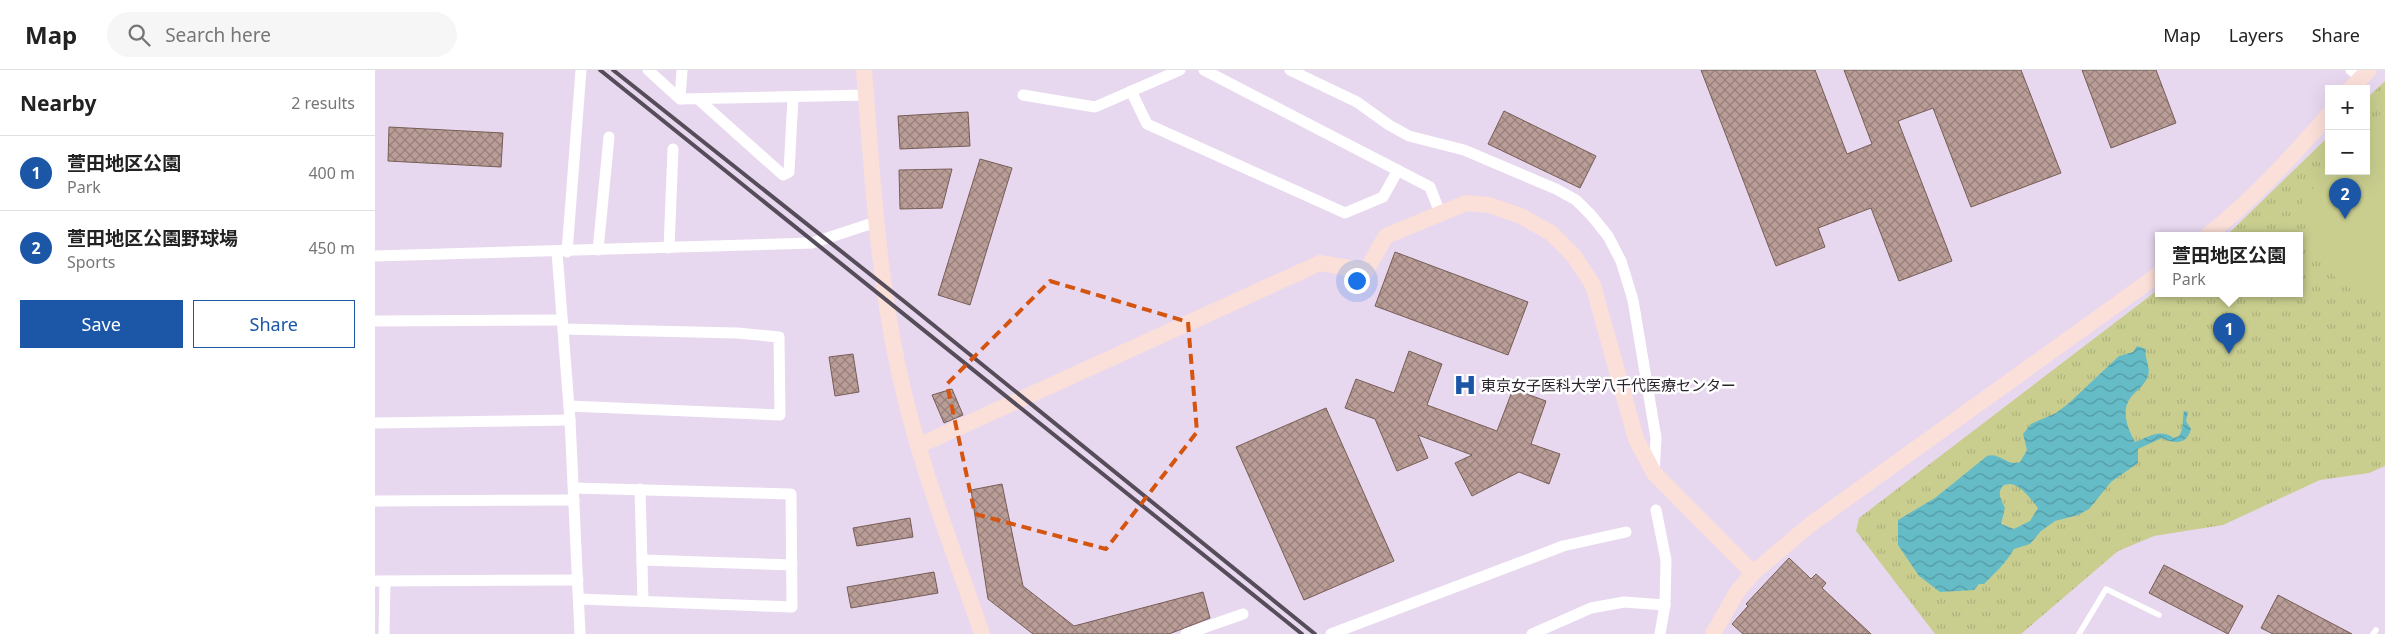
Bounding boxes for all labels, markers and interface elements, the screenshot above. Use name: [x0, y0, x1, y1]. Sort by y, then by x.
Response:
search box: [107, 12, 457, 57]
text: Map: [25, 18, 77, 51]
icon: search: [125, 21, 153, 49]
text: Search here: [165, 22, 271, 48]
text: Map: [2163, 23, 2201, 47]
text: Layers: [2229, 23, 2284, 47]
text: Share: [2312, 23, 2360, 47]
map controls: [2325, 85, 2370, 175]
button: +: [2325, 85, 2370, 130]
text: Nearby: [20, 89, 96, 117]
text: 2 results: [291, 92, 355, 114]
button: −: [2325, 130, 2370, 175]
text: 萱田地区公園: [67, 150, 181, 176]
text: 1: [31, 162, 41, 184]
text: 400 m: [308, 162, 355, 184]
text: Park: [67, 176, 101, 198]
pin: 2: [2329, 178, 2361, 219]
text: 萱田地区公園野球場: [67, 225, 238, 251]
popup: [2155, 232, 2303, 297]
text: 2: [31, 237, 41, 259]
text: 450 m: [308, 237, 355, 259]
text: 萱田地区公園: [2172, 242, 2286, 268]
text: Sports: [67, 251, 115, 273]
your location: [1344, 268, 1370, 294]
text: Park: [2172, 268, 2206, 290]
button: Save: [20, 300, 183, 348]
button: Share: [193, 300, 355, 348]
pin: 1: [2213, 313, 2245, 354]
hospital icon: 東京女子医科大学八千代医療センター: [1452, 372, 1478, 398]
place label: 東京女子医科大学八千代医療センター: [1481, 375, 1736, 395]

